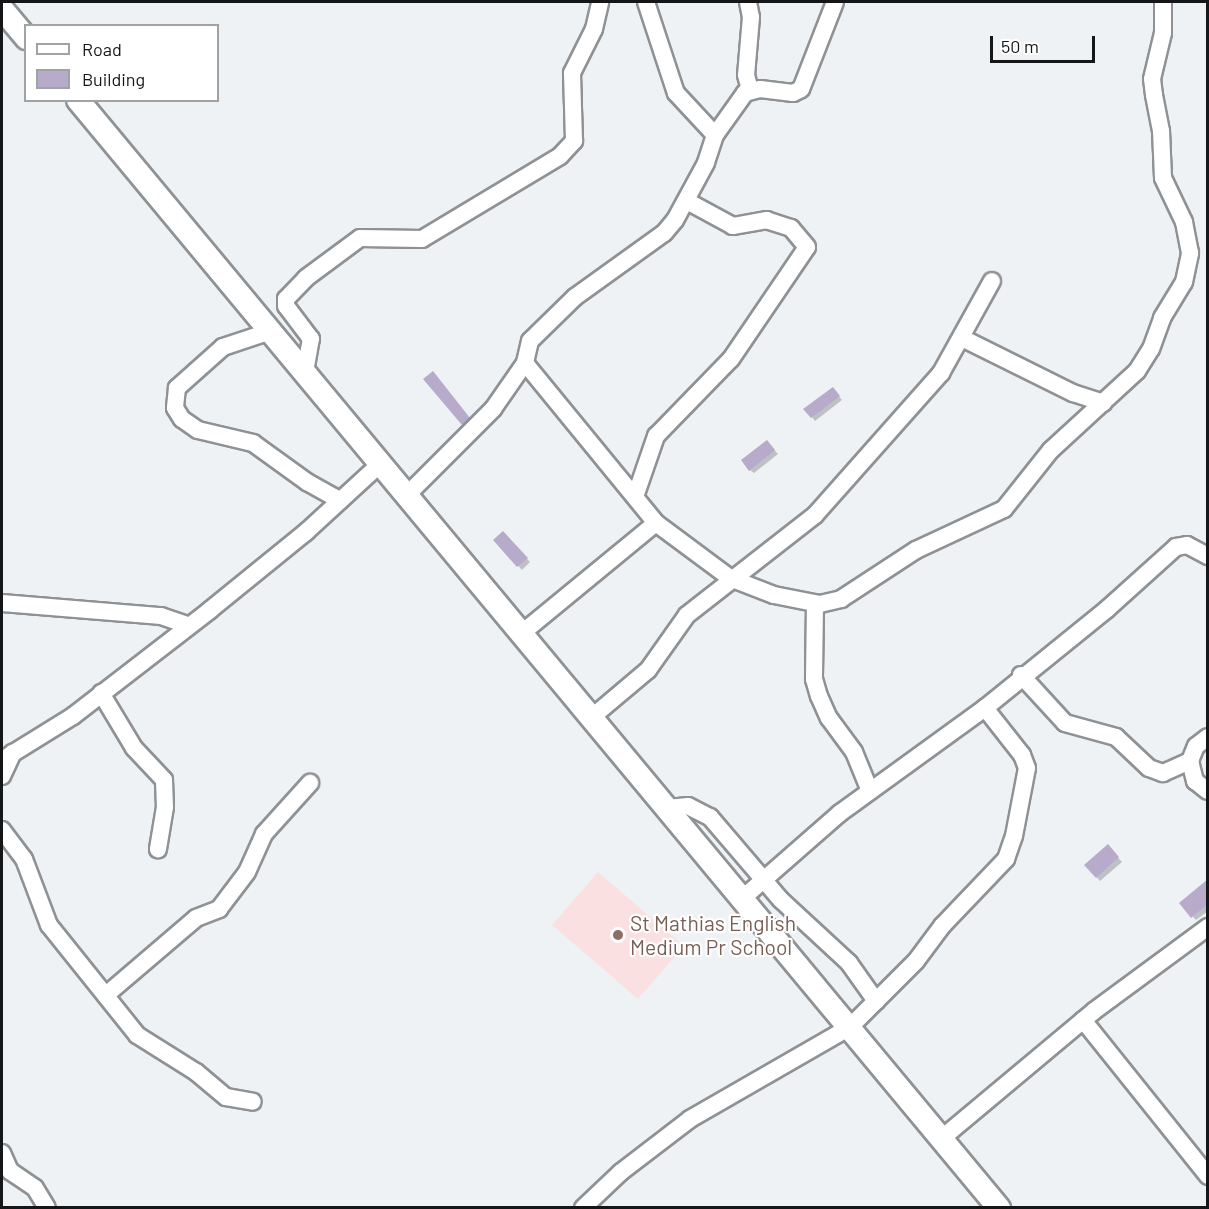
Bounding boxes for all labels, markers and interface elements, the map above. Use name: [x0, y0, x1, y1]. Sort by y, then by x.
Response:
legend: [24, 24, 219, 102]
scale bar: [993, 24, 1098, 62]
text: 50 m: [1001, 35, 1039, 57]
text: Road: [82, 38, 122, 60]
text: Building: [82, 68, 145, 90]
place label: St Mathias English Medium Pr School: [630, 910, 796, 960]
marker: St Mathias English Medium Pr School: [611, 928, 625, 942]

